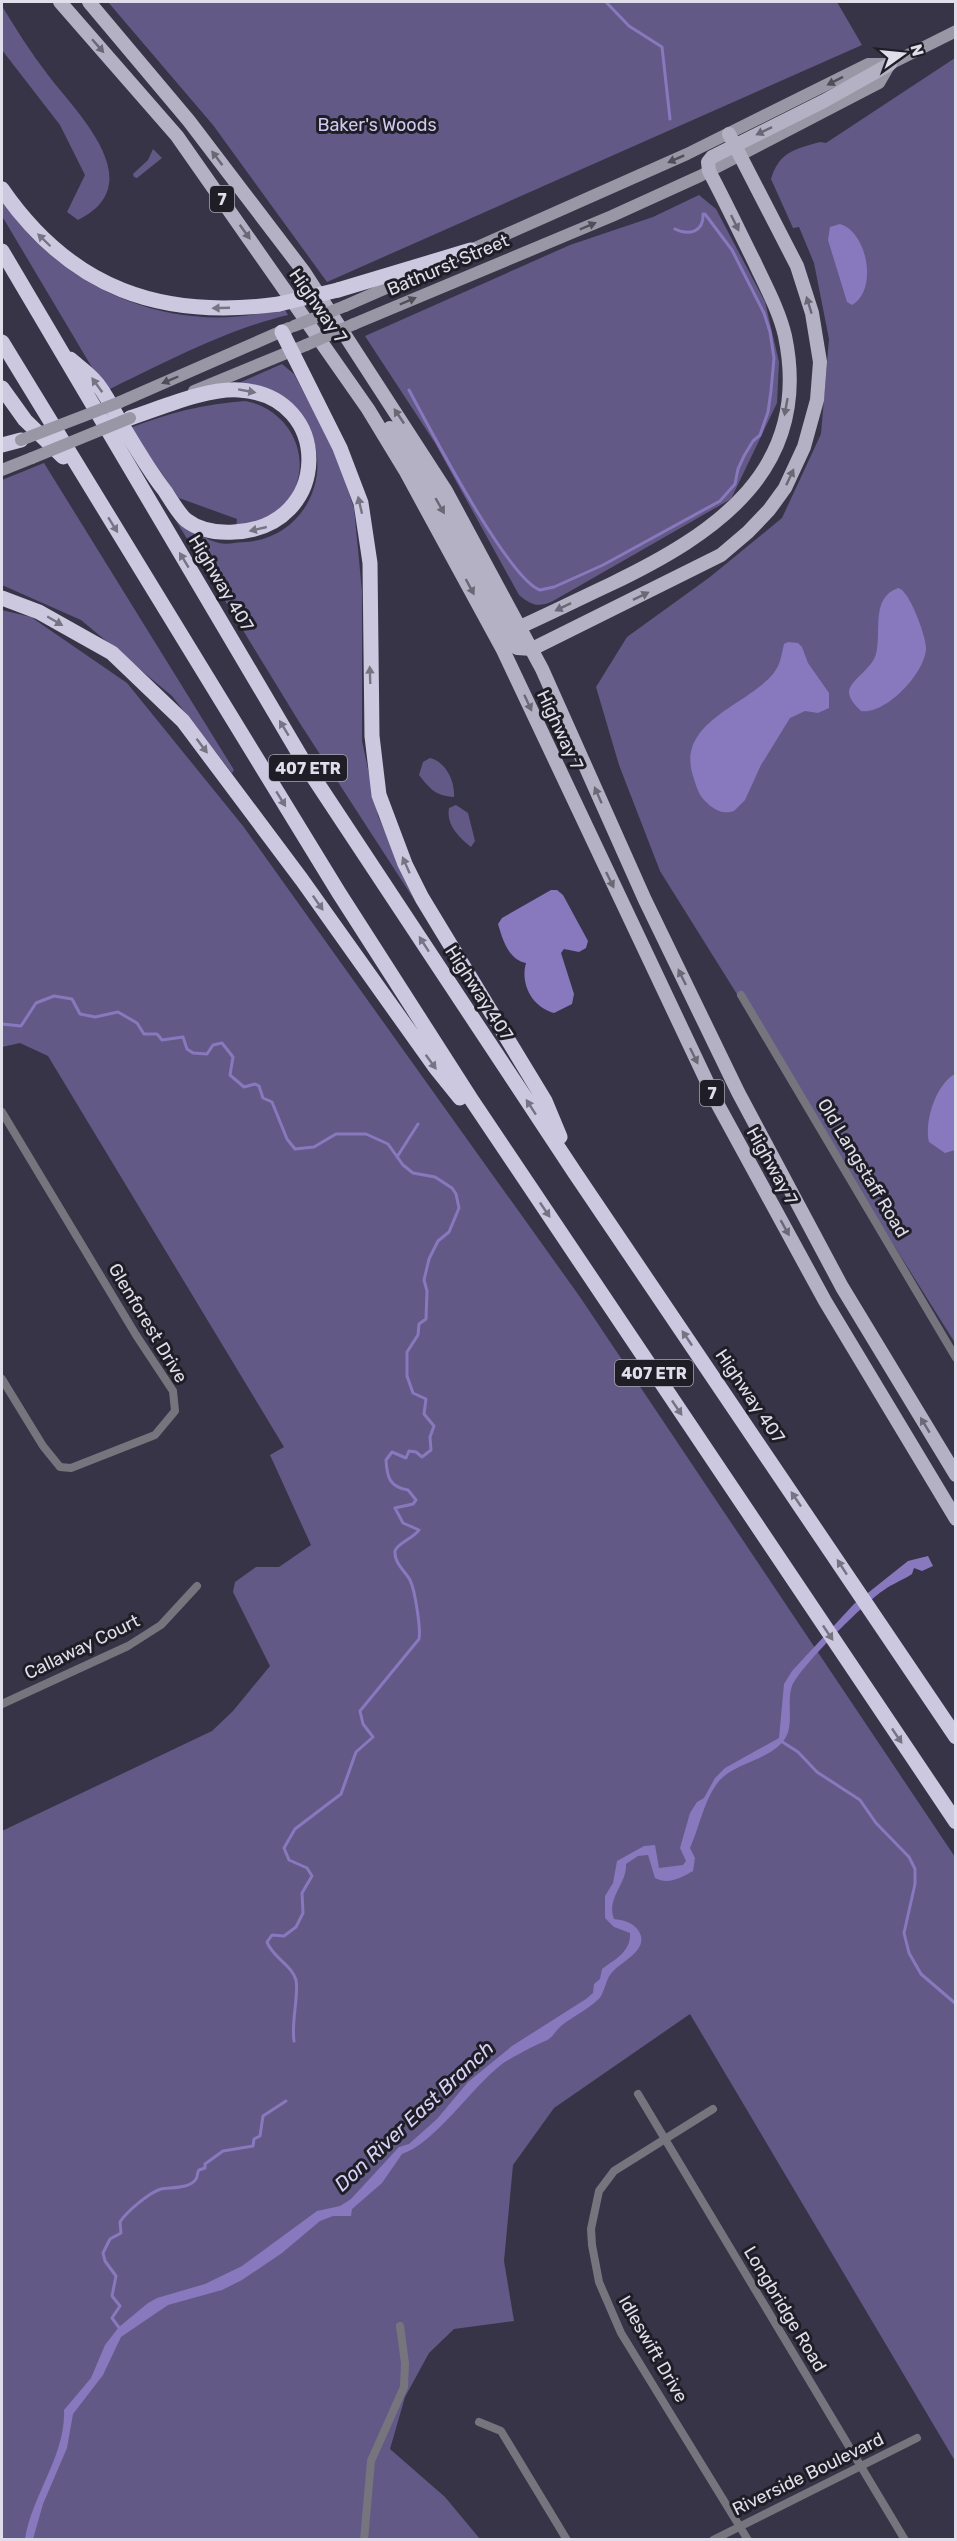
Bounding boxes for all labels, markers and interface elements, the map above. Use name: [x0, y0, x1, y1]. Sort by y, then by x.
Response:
north arrow: [873, 24, 933, 84]
one-way arrow: [92, 38, 105, 54]
text: N: [906, 42, 928, 58]
one-way arrow: [827, 76, 844, 86]
park label: Baker's Woods: [317, 114, 437, 136]
one-way arrow: [756, 126, 773, 136]
one-way arrow: [210, 150, 223, 166]
one-way arrow: [667, 154, 684, 163]
road number: 7: [210, 186, 234, 212]
one-way arrow: [731, 215, 740, 232]
one-way arrow: [579, 221, 597, 231]
one-way arrow: [239, 223, 251, 239]
street label: Bathurst Street: [384, 229, 512, 301]
one-way arrow: [36, 233, 51, 247]
street label: Highway 7: [284, 265, 352, 347]
one-way arrow: [399, 296, 417, 306]
one-way arrow: [804, 296, 813, 314]
one-way arrow: [212, 303, 231, 313]
one-way arrow: [161, 375, 179, 385]
one-way arrow: [91, 377, 103, 393]
one-way arrow: [237, 387, 256, 396]
one-way arrow: [782, 398, 791, 417]
one-way arrow: [393, 409, 405, 425]
one-way arrow: [785, 468, 794, 485]
one-way arrow: [355, 496, 365, 514]
one-way arrow: [435, 498, 445, 515]
one-way arrow: [107, 517, 118, 534]
one-way arrow: [248, 524, 267, 534]
street label: Highway 407: [184, 531, 258, 635]
one-way arrow: [179, 552, 190, 568]
one-way arrow: [465, 579, 475, 596]
one-way arrow: [633, 592, 650, 601]
one-way arrow: [555, 602, 572, 611]
one-way arrow: [47, 616, 64, 626]
one-way arrow: [365, 666, 374, 685]
street label: Highway 7: [532, 686, 588, 774]
one-way arrow: [523, 695, 533, 713]
one-way arrow: [278, 720, 289, 736]
one-way arrow: [196, 738, 208, 754]
road number: 407 ETR: [269, 755, 347, 781]
one-way arrow: [593, 786, 602, 803]
one-way arrow: [275, 791, 286, 807]
one-way arrow: [401, 855, 411, 873]
one-way arrow: [605, 872, 614, 889]
one-way arrow: [312, 894, 324, 910]
one-way arrow: [418, 937, 430, 953]
street label: Highway 407: [440, 942, 518, 1044]
one-way arrow: [678, 969, 687, 986]
one-way arrow: [689, 1047, 699, 1065]
one-way arrow: [425, 1054, 437, 1069]
road number: 7: [700, 1080, 724, 1106]
street label: Old Langstaff Road: [813, 1094, 913, 1242]
one-way arrow: [526, 1099, 537, 1115]
street label: Highway 7: [742, 1123, 802, 1209]
one-way arrow: [540, 1202, 551, 1219]
one-way arrow: [780, 1220, 790, 1237]
street label: Glenforest Drive: [104, 1259, 192, 1387]
one-way arrow: [681, 1330, 693, 1346]
street label: Highway 407: [711, 1345, 789, 1447]
road number: 407 ETR: [615, 1360, 693, 1386]
one-way arrow: [671, 1399, 683, 1415]
one-way arrow: [920, 1417, 931, 1433]
one-way arrow: [791, 1491, 802, 1507]
one-way arrow: [836, 1559, 848, 1575]
street label: Callaway Court: [21, 1610, 143, 1684]
one-way arrow: [822, 1625, 833, 1641]
one-way arrow: [891, 1728, 902, 1744]
water label: Don River East Branch: [329, 2036, 499, 2196]
street label: Longbridge Road: [739, 2242, 831, 2376]
street label: Idleswift Drive: [614, 2292, 692, 2406]
street label: Riverside Boulevard: [729, 2428, 887, 2520]

